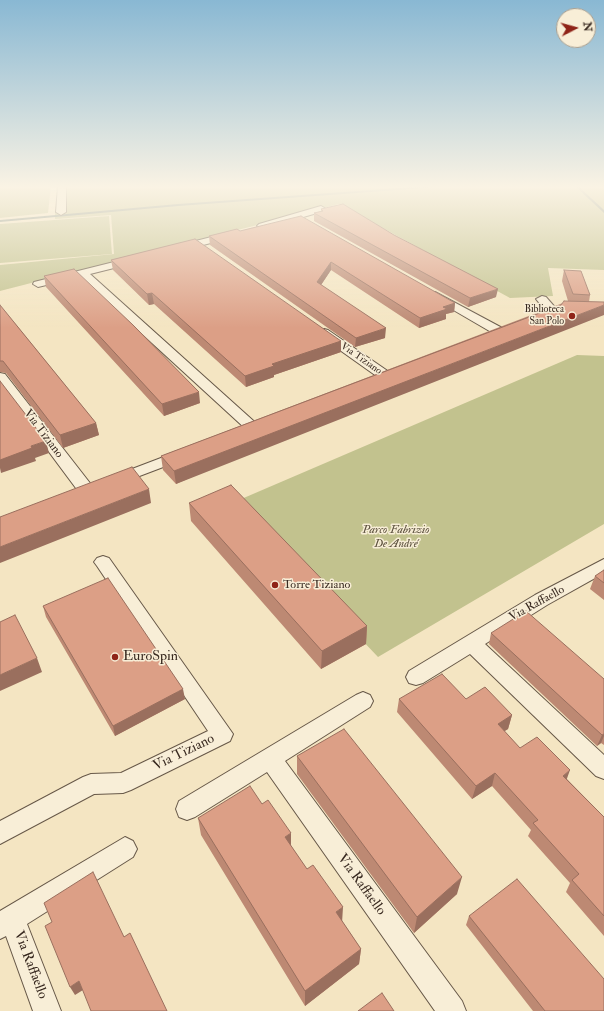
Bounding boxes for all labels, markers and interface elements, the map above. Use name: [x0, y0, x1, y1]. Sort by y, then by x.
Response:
north arrow: [556, 8, 596, 48]
text: N: [580, 21, 594, 32]
place label: Biblioteca San Polo: [524, 304, 564, 328]
marker: Biblioteca San Polo: [567, 311, 577, 321]
street label: Via Tiziano: [338, 340, 384, 378]
street label: Via Tiziano: [20, 407, 66, 461]
park label: Parco Fabrizio De André: [362, 523, 430, 551]
place label: Torre Tiziano: [283, 578, 350, 592]
marker: Torre Tiziano: [270, 580, 280, 590]
street label: Via Raffaello: [507, 583, 567, 625]
place label: EuroSpin: [123, 649, 178, 665]
marker: EuroSpin: [110, 652, 120, 662]
street label: Via Tiziano: [150, 731, 218, 775]
street label: Via Raffaello: [333, 851, 389, 919]
street label: Via Raffaello: [9, 929, 51, 1001]

